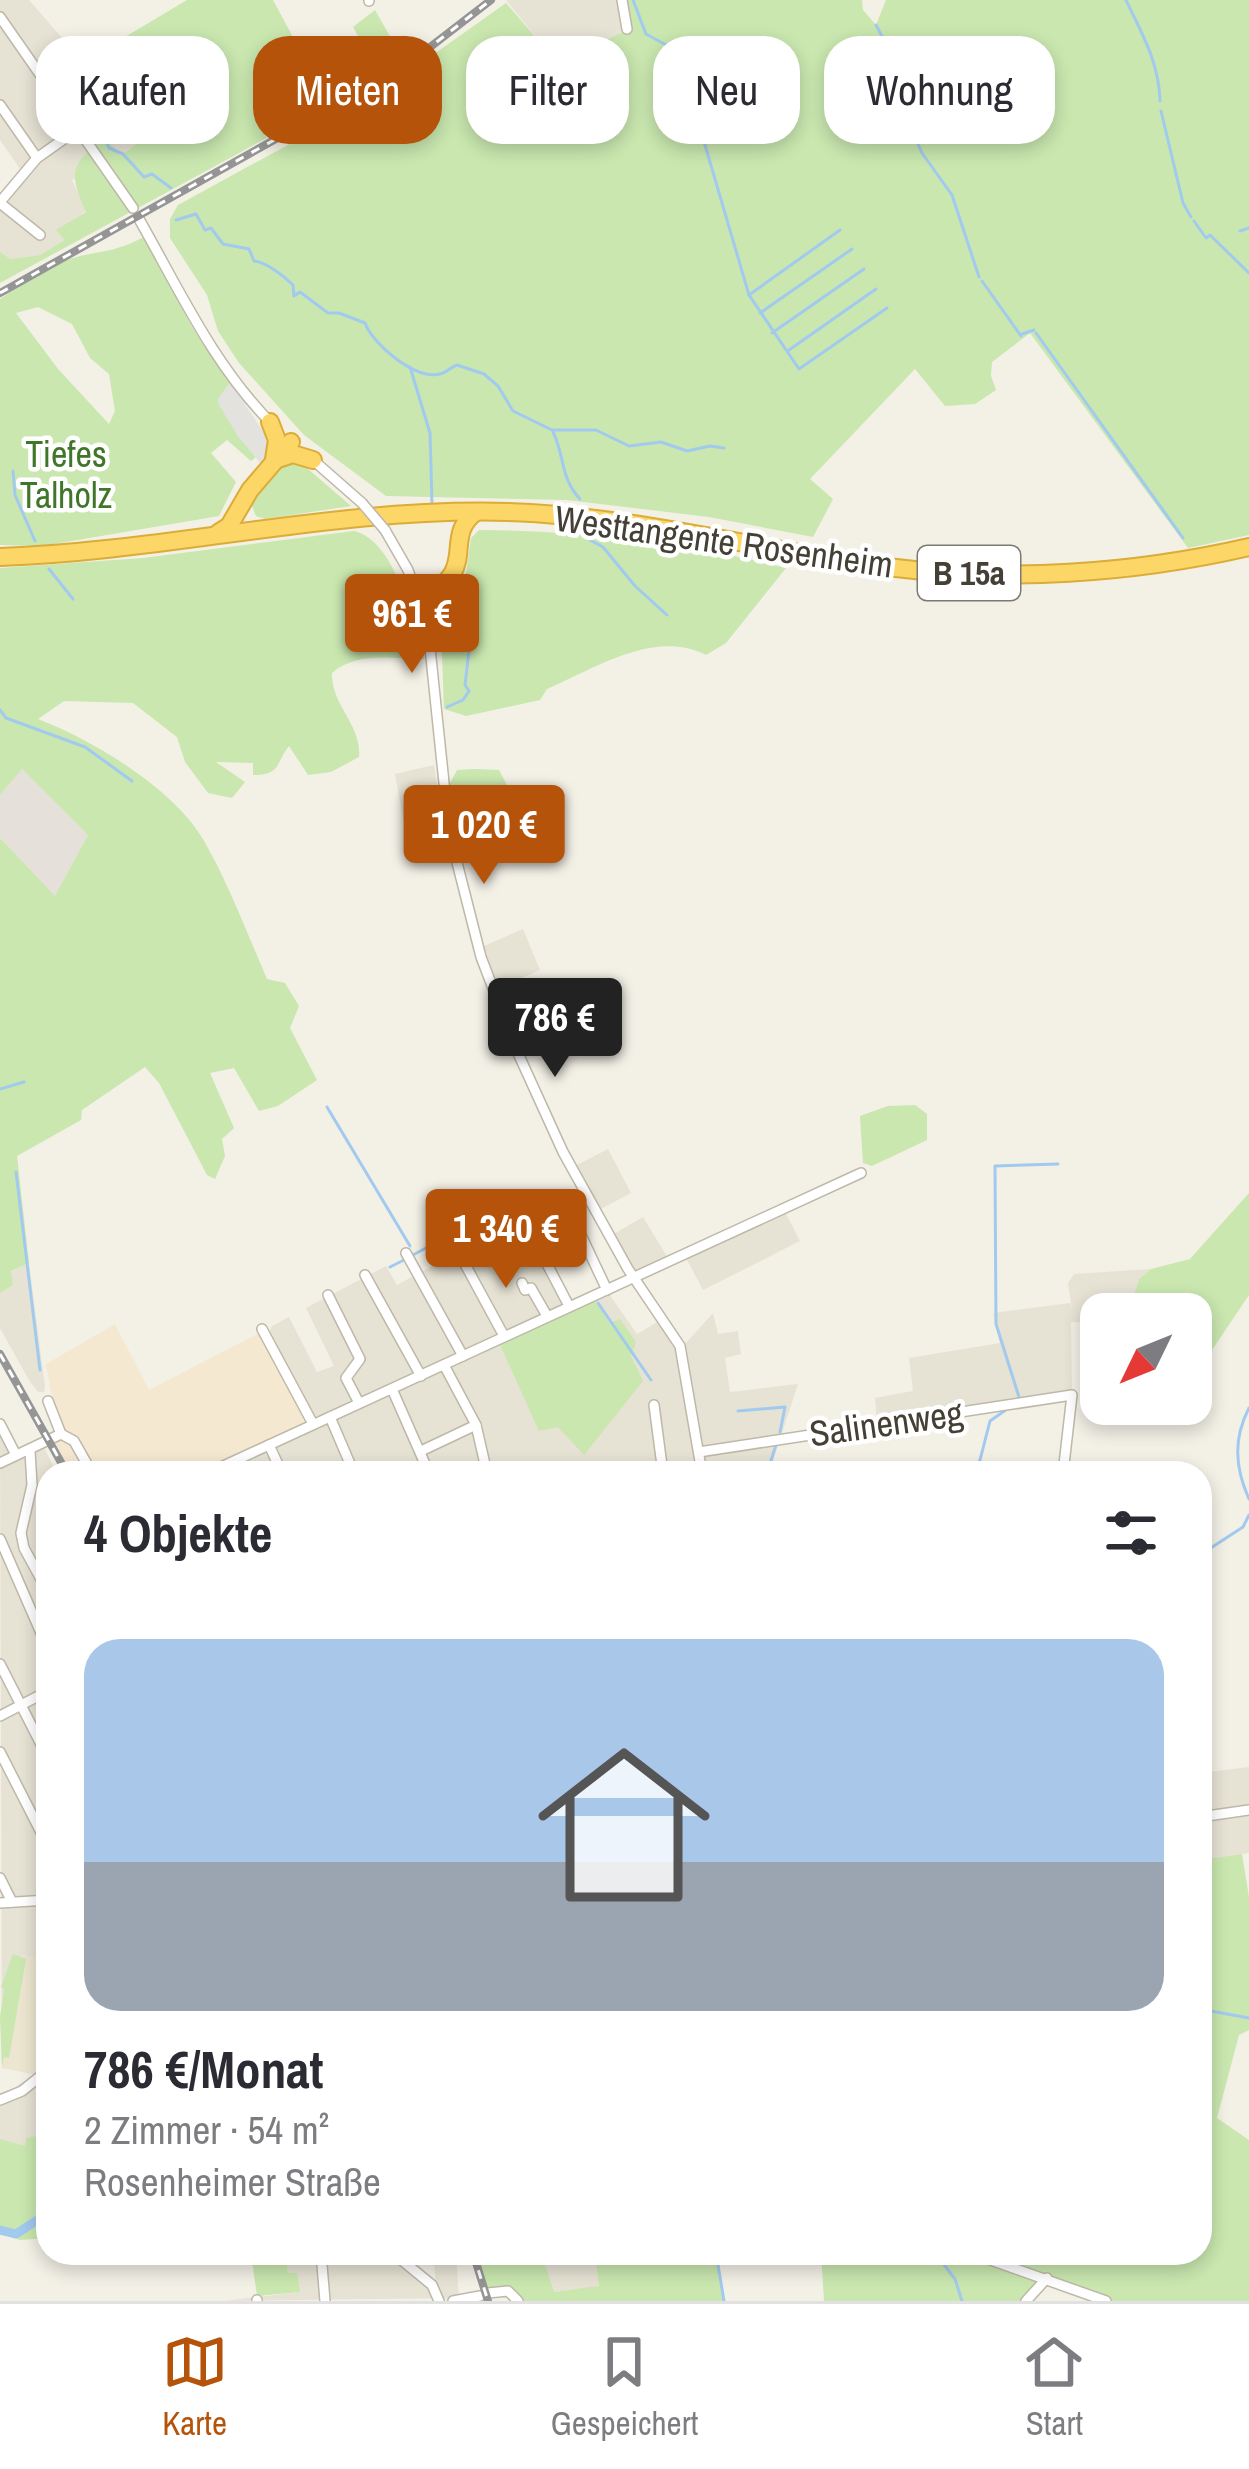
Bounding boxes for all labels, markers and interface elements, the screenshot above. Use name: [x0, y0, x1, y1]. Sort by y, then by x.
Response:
chip: Kaufen: [36, 36, 229, 144]
chip: Mieten: [253, 36, 442, 144]
chip: Filter: [466, 36, 629, 144]
chip: Neu: [653, 36, 800, 144]
chip: Wohnung: [824, 36, 1055, 144]
park label: Tiefes Talholz: [20, 430, 112, 519]
street label: Westtangente Rosenheim: [552, 494, 896, 588]
road number: B 15a: [918, 546, 1020, 600]
pin: 961 €: [328, 574, 496, 676]
text: 961 €: [372, 587, 452, 639]
pin: 1 020 €: [373, 785, 595, 887]
text: 1 020 €: [431, 798, 537, 850]
pin: 786 €: [471, 978, 639, 1080]
text: 786 €: [515, 991, 595, 1043]
pin: 1 340 €: [395, 1189, 617, 1291]
text: 1 340 €: [453, 1202, 559, 1254]
north arrow: [1080, 1293, 1212, 1425]
map controls: [1080, 1293, 1212, 1425]
street label: Salinenweg: [806, 1388, 966, 1458]
text: 4 Objekte: [84, 1499, 272, 1568]
icon: filters: [1098, 1500, 1164, 1566]
icon: home: [516, 1717, 732, 1933]
text: 786 €/Monat: [84, 2035, 323, 2104]
text: 2 Zimmer · 54 m²: [84, 2104, 329, 2156]
text: Rosenheimer Straße: [84, 2156, 381, 2208]
tab: Karte: [162, 2329, 228, 2445]
tab: Gespeichert: [551, 2329, 698, 2445]
tab: Start: [1021, 2329, 1087, 2445]

